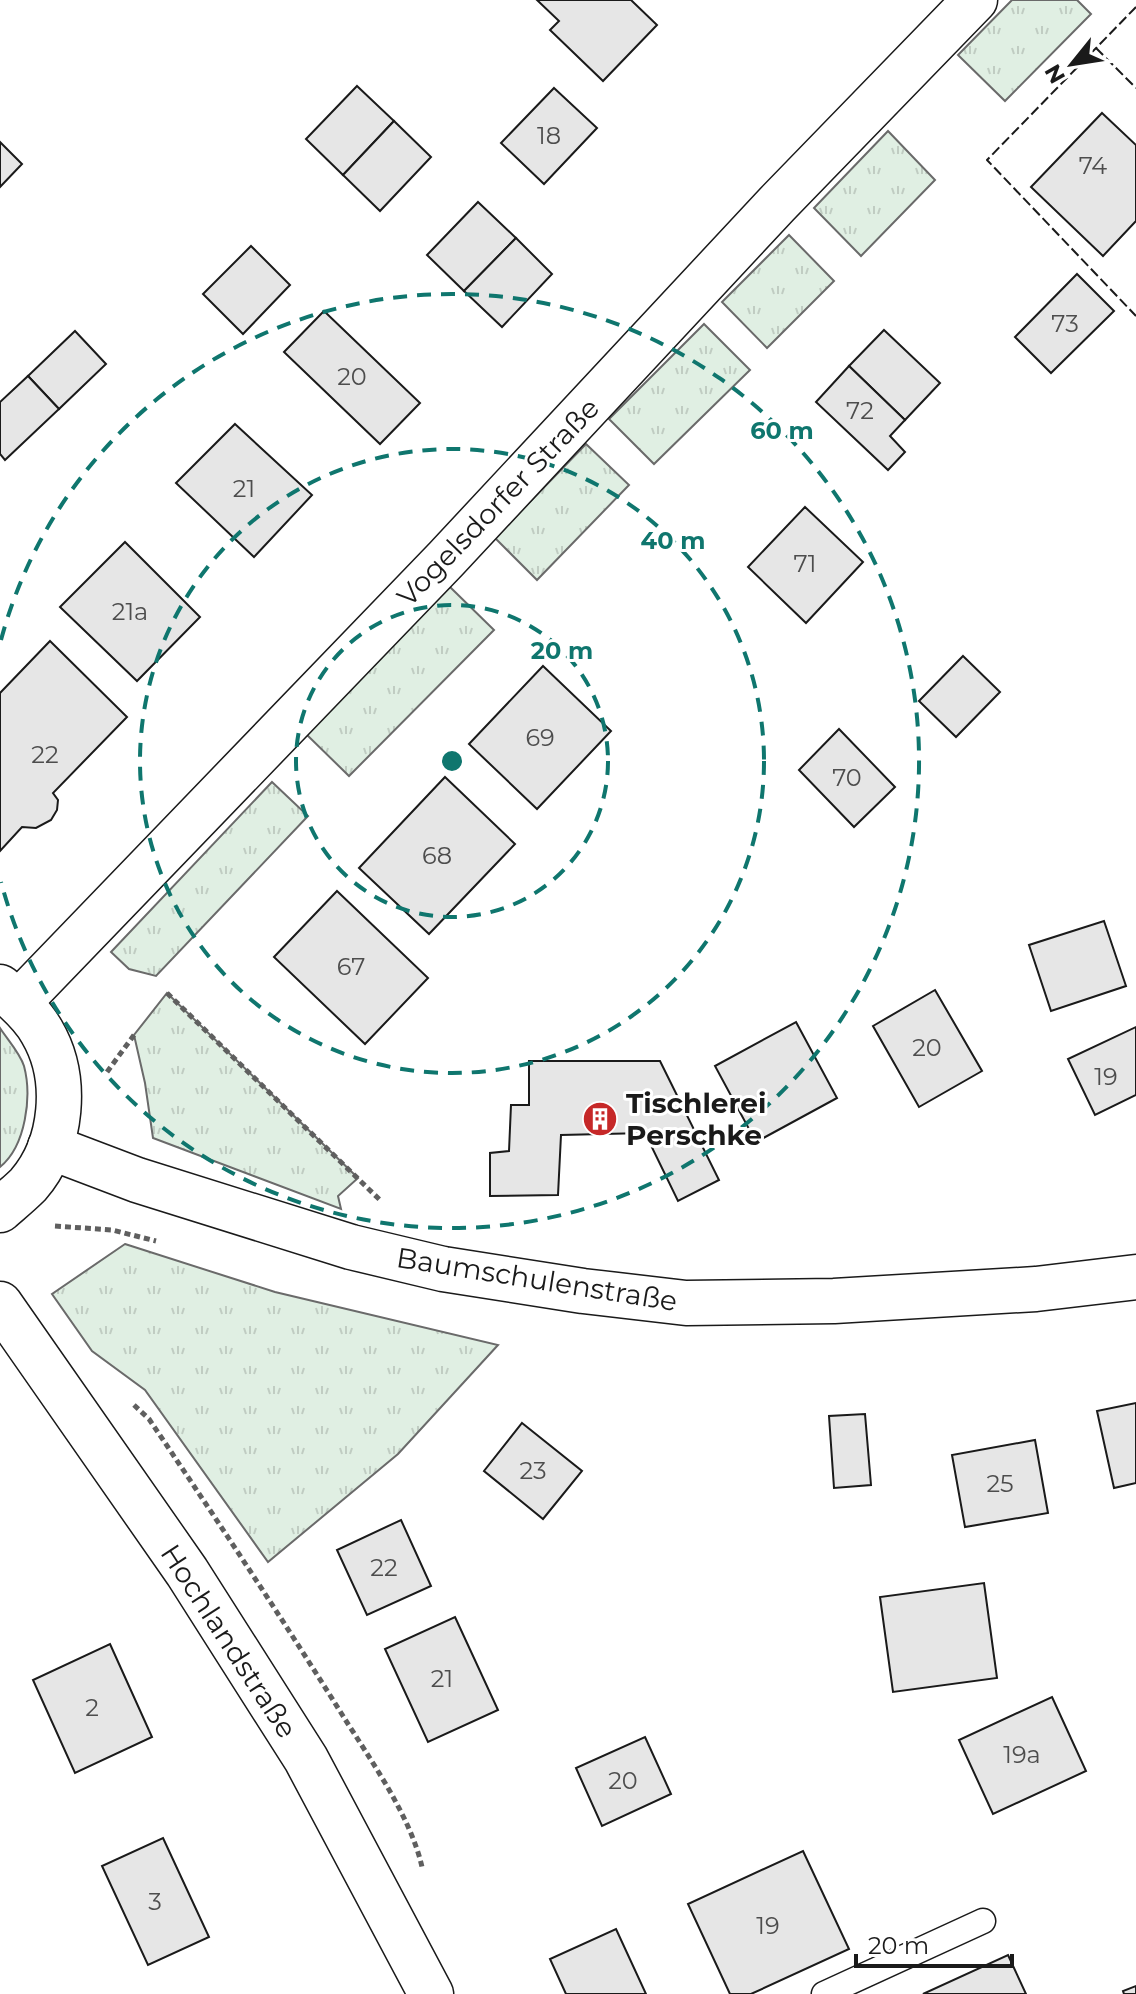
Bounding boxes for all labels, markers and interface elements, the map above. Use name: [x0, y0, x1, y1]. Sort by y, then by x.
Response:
north arrow: [1032, 24, 1112, 104]
text: N: [1039, 59, 1071, 88]
house number: 18: [537, 121, 561, 150]
house number: 74: [1079, 151, 1107, 180]
house number: 73: [1051, 309, 1079, 338]
house number: 20: [337, 362, 367, 391]
street label: Vogelsdorfer Straße: [390, 391, 606, 613]
house number: 72: [846, 396, 874, 425]
text: 60 m: [750, 416, 814, 445]
house number: 21: [233, 474, 255, 503]
text: 40 m: [641, 526, 705, 555]
house number: 71: [793, 549, 817, 578]
house number: 21a: [112, 597, 148, 626]
text: 20 m: [531, 636, 593, 665]
house number: 69: [525, 723, 555, 752]
house number: 22: [31, 740, 59, 769]
centre of rings: [438, 747, 466, 775]
house number: 70: [832, 763, 862, 792]
house number: 68: [422, 841, 452, 870]
house number: 67: [337, 952, 365, 981]
house number: 20: [912, 1033, 942, 1062]
house number: 19: [1094, 1062, 1118, 1091]
place label: Tischlerei Perschke: [626, 1086, 766, 1152]
building icon: Tischlerei Perschke: [581, 1100, 619, 1138]
street label: Baumschulenstraße: [394, 1240, 680, 1318]
house number: 23: [519, 1456, 547, 1485]
house number: 25: [986, 1469, 1014, 1498]
street label: Hochlandstraße: [154, 1538, 304, 1744]
house number: 22: [370, 1553, 398, 1582]
house number: 21: [431, 1664, 453, 1693]
house number: 2: [85, 1693, 99, 1722]
house number: 19a: [1003, 1740, 1041, 1769]
house number: 20: [608, 1766, 638, 1795]
house number: 3: [148, 1887, 162, 1916]
house number: 19: [756, 1911, 780, 1940]
scale bar: [856, 1918, 1012, 1968]
text: 20 m: [868, 1931, 929, 1960]

